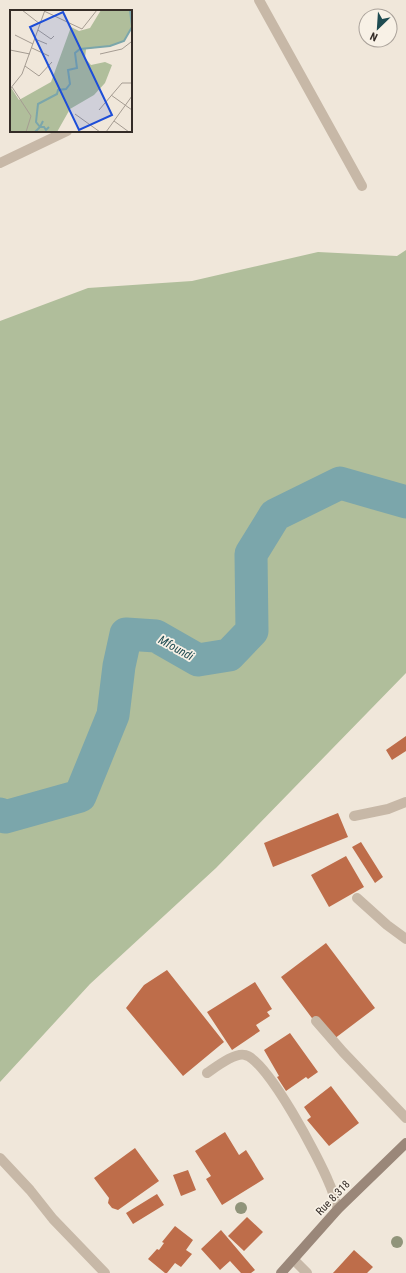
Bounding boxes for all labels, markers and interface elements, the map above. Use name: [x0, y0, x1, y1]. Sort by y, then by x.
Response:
north arrow: [358, 8, 398, 48]
inset map: [10, 10, 132, 132]
text: N: [368, 29, 380, 44]
water label: Mfoundi: [156, 633, 196, 663]
street label: Rue 8.318: [313, 1178, 353, 1218]

